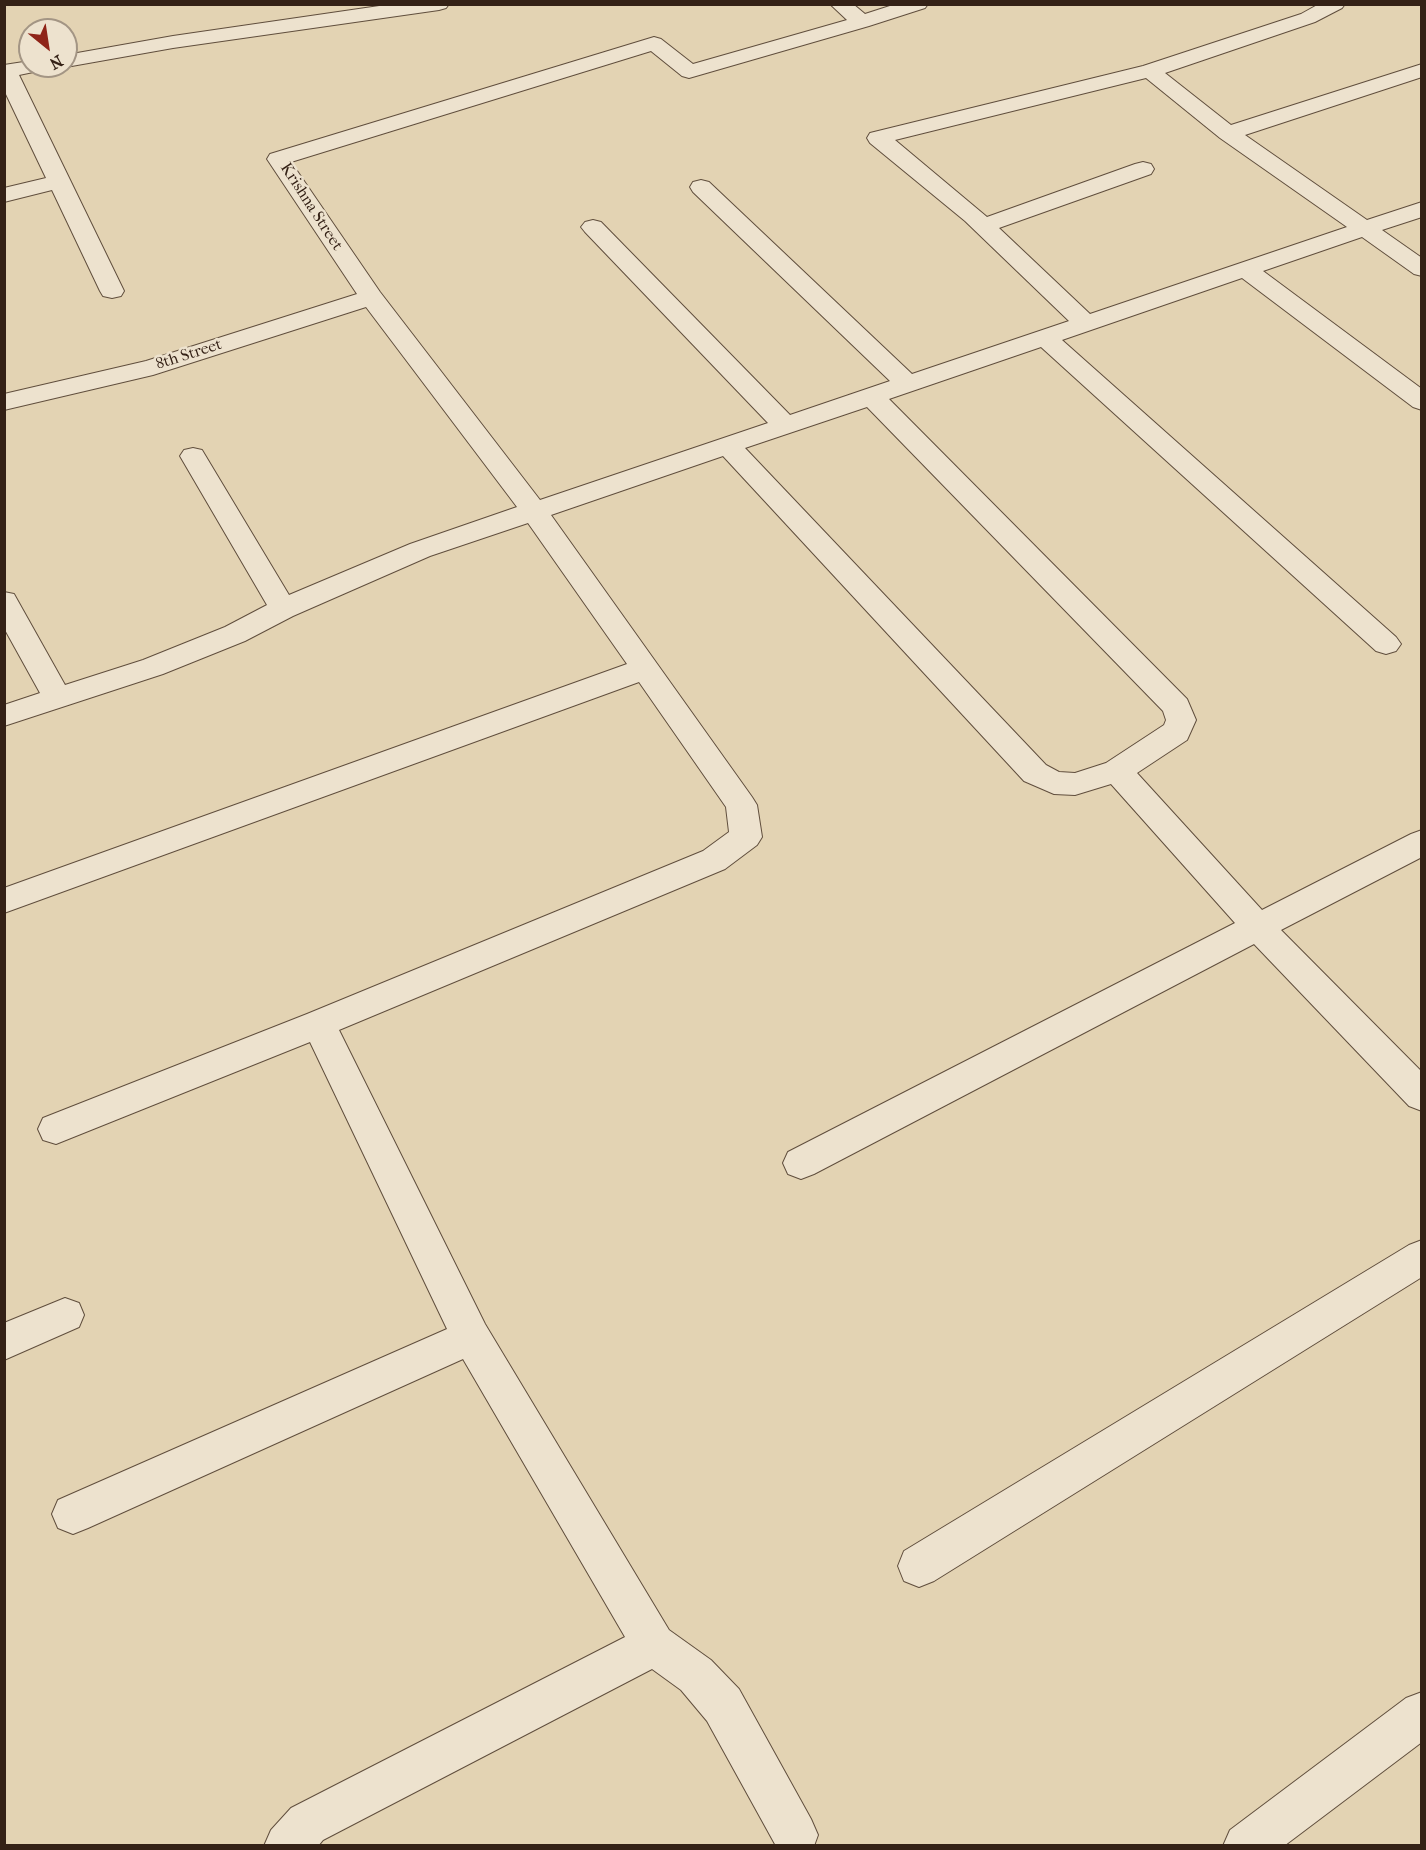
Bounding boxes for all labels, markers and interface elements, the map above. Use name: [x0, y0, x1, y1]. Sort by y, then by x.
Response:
north arrow: [18, 18, 78, 78]
text: N: [46, 51, 66, 74]
street label: Krishna Street: [276, 160, 346, 254]
street label: 8th Street: [154, 335, 224, 375]

